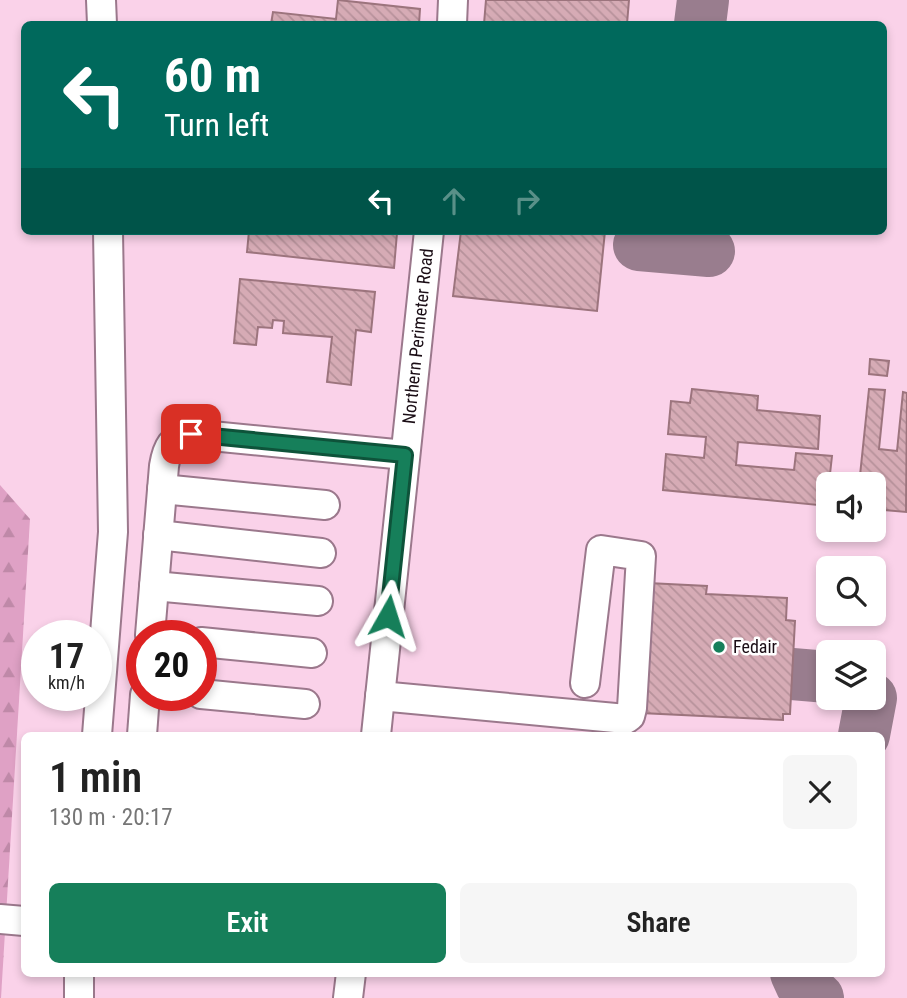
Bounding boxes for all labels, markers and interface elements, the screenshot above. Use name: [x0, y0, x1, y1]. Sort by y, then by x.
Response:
text: 60 m: [164, 47, 261, 104]
icon: left: [49, 49, 140, 140]
text: Turn left: [164, 106, 269, 144]
icon: left: [362, 182, 400, 220]
icon: ahead: [435, 182, 473, 220]
icon: right: [508, 182, 546, 220]
street label: Northern Perimeter Road: [398, 247, 437, 425]
pin: [161, 404, 221, 464]
icon: arrive: [172, 415, 210, 453]
map controls: [816, 472, 886, 710]
button: sound: [816, 472, 886, 542]
button: search: [816, 556, 886, 626]
position arrow: [351, 579, 425, 653]
speed limit sign: 20: [126, 620, 217, 711]
text: 17: [49, 636, 84, 677]
place label: Fedair: [733, 636, 778, 657]
marker: Fedair: [711, 639, 727, 655]
button: layers: [816, 640, 886, 710]
text: km/h: [48, 672, 85, 693]
text: 1 min: [49, 753, 142, 802]
button: close: [783, 755, 857, 829]
text: 130 m · 20:17: [49, 804, 173, 831]
button: Exit: [49, 883, 446, 963]
button: Share: [460, 883, 857, 963]

